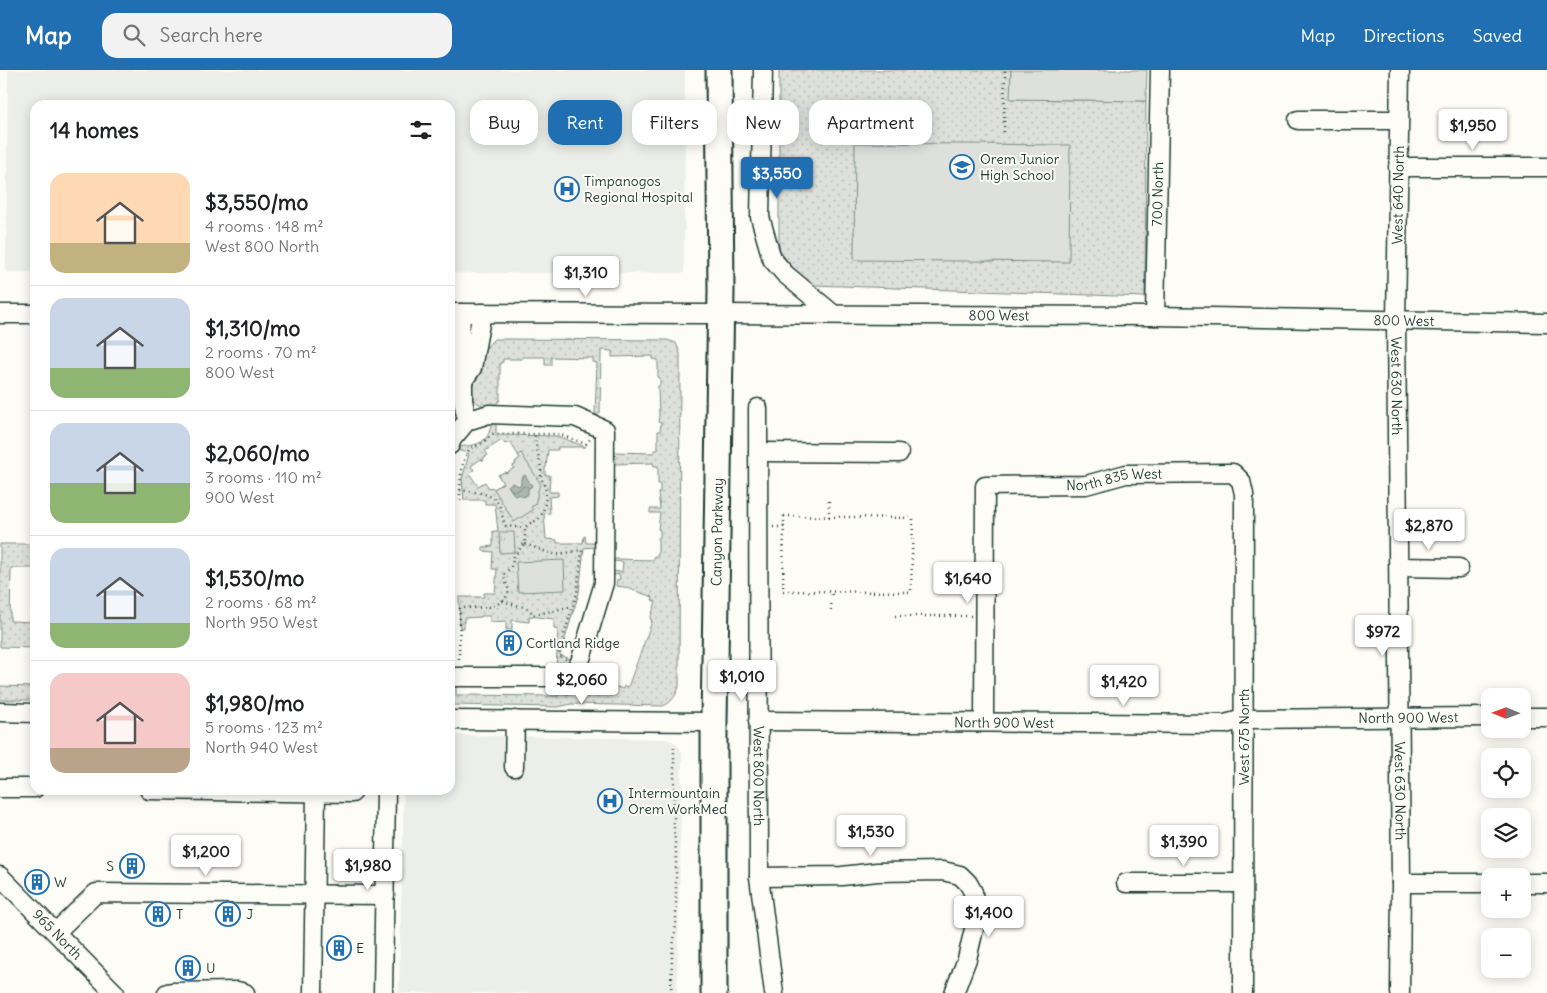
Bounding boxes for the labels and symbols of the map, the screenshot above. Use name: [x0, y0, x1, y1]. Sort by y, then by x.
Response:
pin: $1,950: [1432, 108, 1514, 151]
street label: West 640 North: [1388, 145, 1408, 245]
place label: Orem Junior High School: [980, 150, 1060, 184]
school or university icon: Orem Junior High School: [949, 154, 975, 180]
pin: $3,550: [736, 156, 818, 199]
street label: 700 North: [1148, 162, 1167, 227]
place label: Timpanogos Regional Hospital: [584, 172, 693, 206]
hospital icon: Timpanogos Regional Hospital: [554, 176, 580, 202]
pin: $1,310: [545, 256, 627, 298]
street label: 800 West: [969, 306, 1030, 324]
street label: 800 West: [1373, 311, 1435, 330]
street label: West 630 North: [1387, 337, 1406, 435]
street label: North 835 West: [1066, 465, 1163, 494]
street label: Canyon Parkway: [707, 478, 727, 586]
pin: $2,870: [1388, 508, 1470, 551]
pin: $1,640: [927, 562, 1009, 604]
pin: $972: [1353, 614, 1413, 657]
building icon: Cortland Ridge: [496, 630, 522, 656]
place label: Cortland Ridge: [526, 634, 620, 652]
pin: $1,010: [701, 660, 783, 702]
pin: $2,060: [541, 662, 623, 705]
pin: $1,420: [1083, 664, 1165, 707]
north arrow: [1481, 688, 1531, 738]
street label: West 675 North: [1235, 689, 1253, 785]
street label: North 900 West: [1358, 708, 1459, 727]
street label: North 900 West: [954, 713, 1054, 732]
street label: West 800 North: [750, 726, 768, 826]
street label: West 630 North: [1391, 741, 1410, 840]
place label: Intermountain Orem WorkMed: [628, 784, 727, 818]
hospital icon: Intermountain Orem WorkMed: [597, 788, 623, 814]
pin: $1,530: [830, 814, 912, 857]
pin: $1,390: [1143, 824, 1225, 867]
pin: $1,200: [165, 834, 247, 877]
pin: $1,980: [327, 848, 409, 891]
building icon: S: [119, 853, 145, 879]
place label: S: [106, 857, 114, 875]
building icon: W: [24, 869, 50, 895]
place label: W: [54, 873, 67, 891]
pin: $1,400: [948, 896, 1030, 938]
building icon: T: [145, 901, 171, 927]
building icon: J: [215, 901, 241, 927]
place label: T: [176, 905, 183, 923]
place label: J: [246, 905, 253, 923]
street label: 965 North: [29, 906, 86, 963]
building icon: E: [326, 935, 352, 961]
place label: E: [356, 939, 364, 957]
building icon: U: [175, 955, 201, 981]
place label: U: [206, 959, 216, 977]

